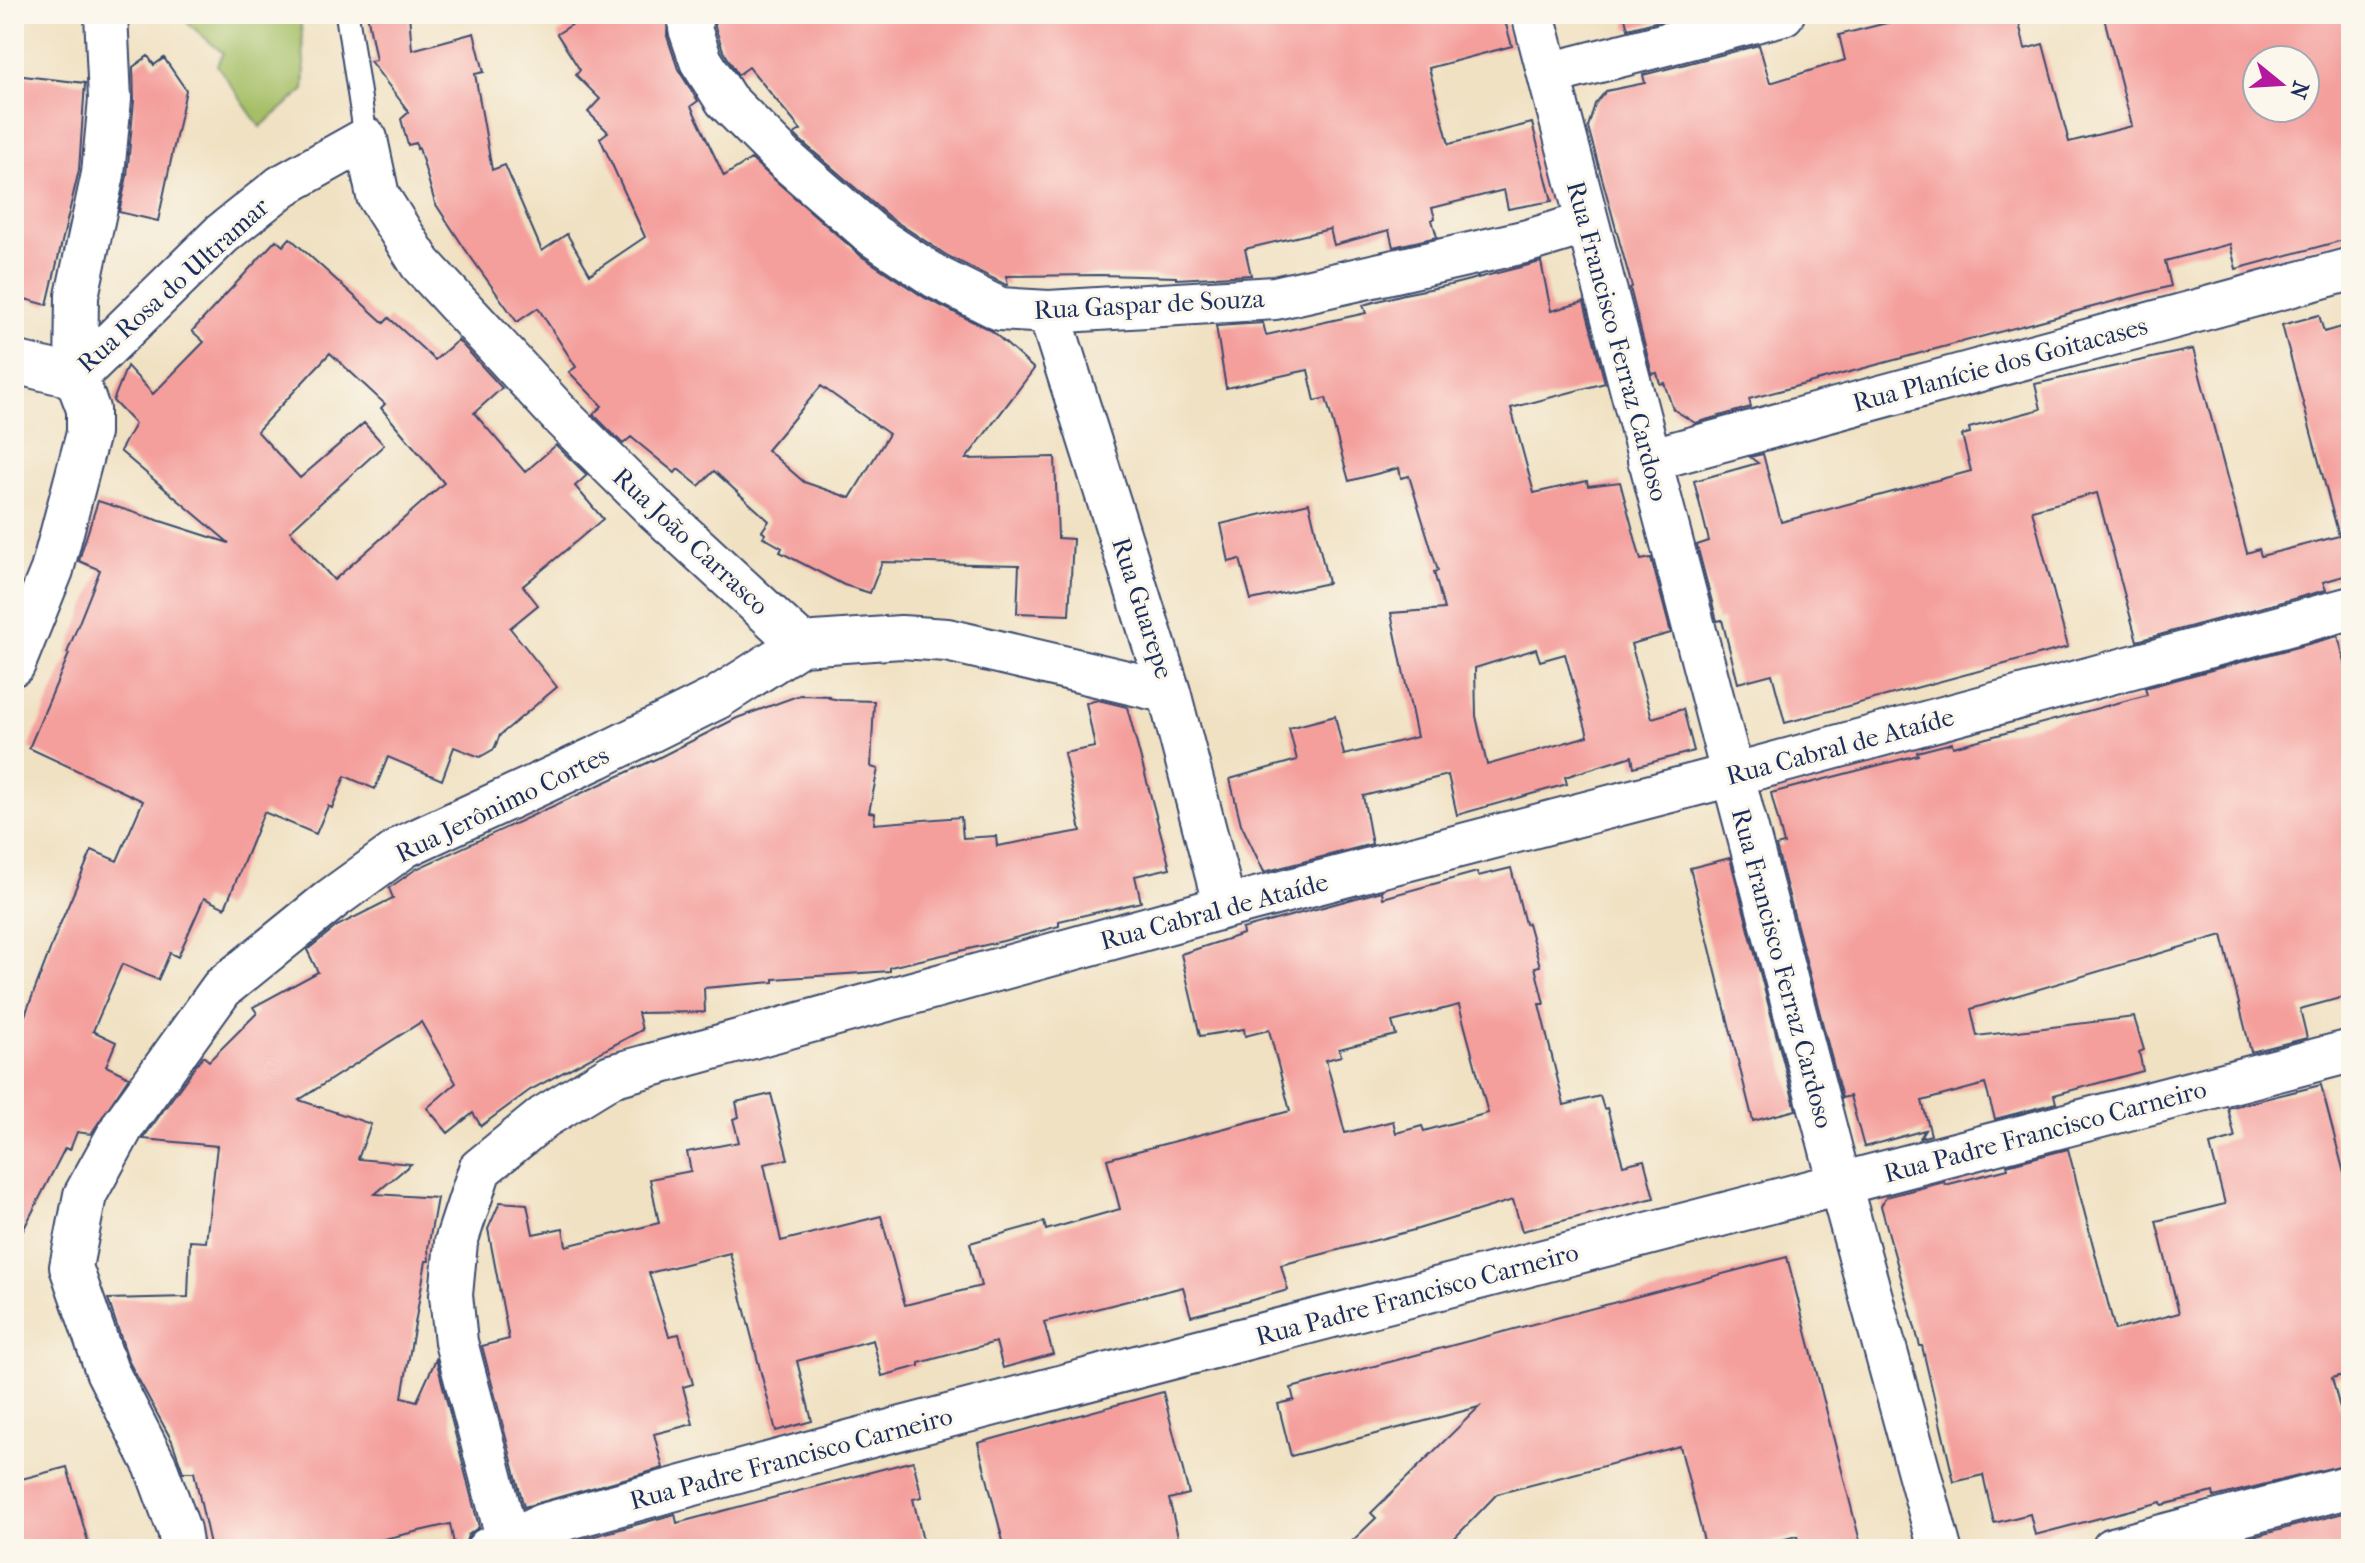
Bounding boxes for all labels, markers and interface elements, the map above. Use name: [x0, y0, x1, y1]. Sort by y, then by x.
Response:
north arrow: [2241, 44, 2321, 124]
text: N: [2284, 78, 2314, 102]
street label: Rua Francisco Ferraz Cardoso: [1560, 178, 1675, 505]
street label: Rua Rosa do Ultramar: [71, 191, 275, 379]
street label: Rua Gaspar de Souza: [1033, 283, 1266, 326]
street label: Rua Planície dos Goitacases: [1849, 310, 2151, 419]
street label: Rua João Carrasco: [606, 461, 775, 622]
street label: Rua Guarepe: [1105, 534, 1180, 683]
street label: Rua Cabral de Ataíde: [1723, 701, 1958, 792]
street label: Rua Jerônimo Cortes: [391, 739, 614, 870]
street label: Rua Francisco Ferraz Cardoso: [1725, 805, 1840, 1132]
street label: Rua Cabral de Ataíde: [1097, 866, 1332, 957]
street label: Rua Padre Francisco Carneiro: [1880, 1073, 2210, 1190]
street label: Rua Padre Francisco Carneiro: [1252, 1236, 1582, 1353]
street label: Rua Padre Francisco Carneiro: [626, 1400, 956, 1517]

